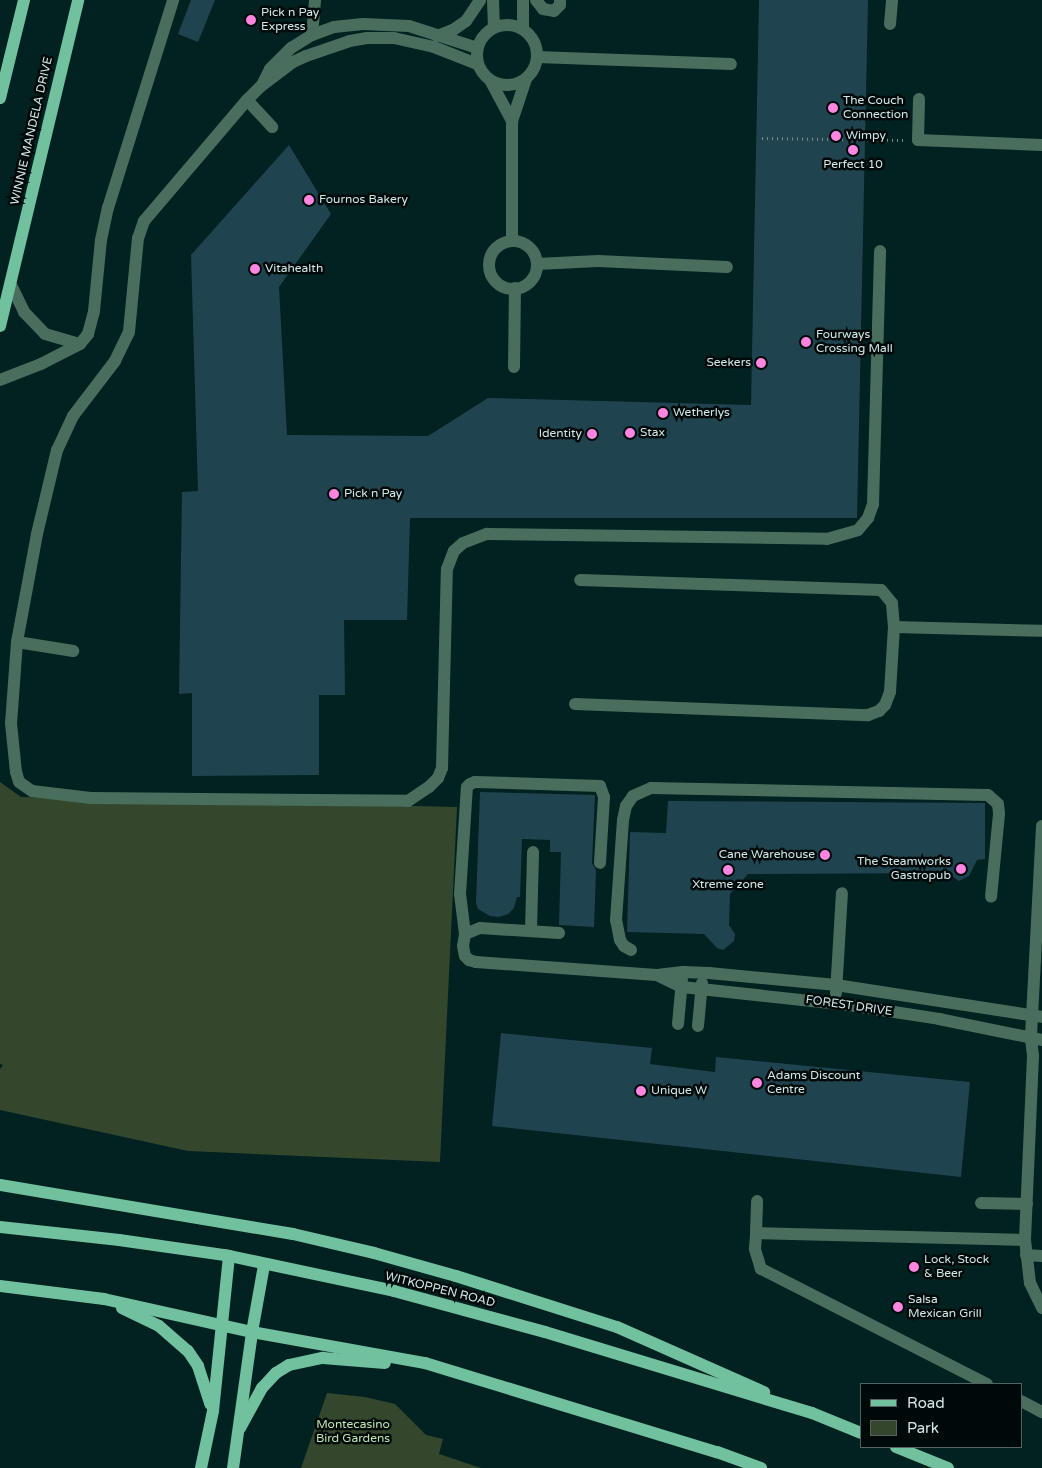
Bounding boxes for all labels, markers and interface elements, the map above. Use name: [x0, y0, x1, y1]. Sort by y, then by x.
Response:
place label: Pick n Pay Express: [261, 6, 319, 34]
marker: Pick n Pay Express: [245, 14, 257, 26]
street label: WINNIE MANDELA DRIVE: [8, 56, 56, 206]
place label: The Couch Connection: [843, 94, 908, 122]
marker: The Couch Connection: [827, 102, 839, 114]
place label: Wimpy: [846, 129, 886, 143]
marker: Wimpy: [830, 130, 842, 142]
marker: Perfect 10: [847, 144, 859, 156]
place label: Perfect 10: [823, 158, 883, 172]
place label: Fournos Bakery: [319, 193, 408, 207]
marker: Fournos Bakery: [303, 194, 315, 206]
place label: Vitahealth: [265, 262, 323, 276]
marker: Vitahealth: [249, 263, 261, 275]
place label: Fourways Crossing Mall: [816, 328, 893, 356]
marker: Fourways Crossing Mall: [800, 336, 812, 348]
place label: Seekers: [706, 356, 751, 370]
marker: Seekers: [755, 357, 767, 369]
place label: Wetherlys: [673, 406, 730, 420]
marker: Wetherlys: [657, 407, 669, 419]
place label: Stax: [640, 426, 665, 440]
place label: Identity: [539, 427, 582, 441]
marker: Stax: [624, 427, 636, 439]
marker: Identity: [586, 428, 598, 440]
place label: Pick n Pay: [344, 487, 402, 501]
marker: Pick n Pay: [328, 488, 340, 500]
place label: Cane Warehouse: [719, 848, 815, 862]
marker: Cane Warehouse: [819, 849, 831, 861]
place label: The Steamworks Gastropub: [857, 855, 951, 883]
marker: The Steamworks Gastropub: [955, 863, 967, 875]
marker: Xtreme zone: [722, 864, 734, 876]
place label: Xtreme zone: [692, 878, 764, 892]
street label: FOREST DRIVE: [805, 993, 893, 1019]
place label: Adams Discount Centre: [767, 1069, 860, 1097]
marker: Adams Discount Centre: [751, 1077, 763, 1089]
place label: Unique W: [651, 1084, 707, 1098]
marker: Unique W: [635, 1085, 647, 1097]
place label: Lock, Stock & Beer: [924, 1253, 989, 1281]
marker: Lock, Stock & Beer: [908, 1261, 920, 1273]
street label: WITKOPPEN ROAD: [383, 1269, 497, 1311]
place label: Salsa Mexican Grill: [908, 1293, 982, 1321]
marker: Salsa Mexican Grill: [892, 1301, 904, 1313]
legend: [860, 1383, 1022, 1448]
text: Road: [907, 1394, 945, 1412]
park label: Montecasino Bird Gardens: [316, 1418, 390, 1446]
text: Park: [907, 1419, 939, 1437]

